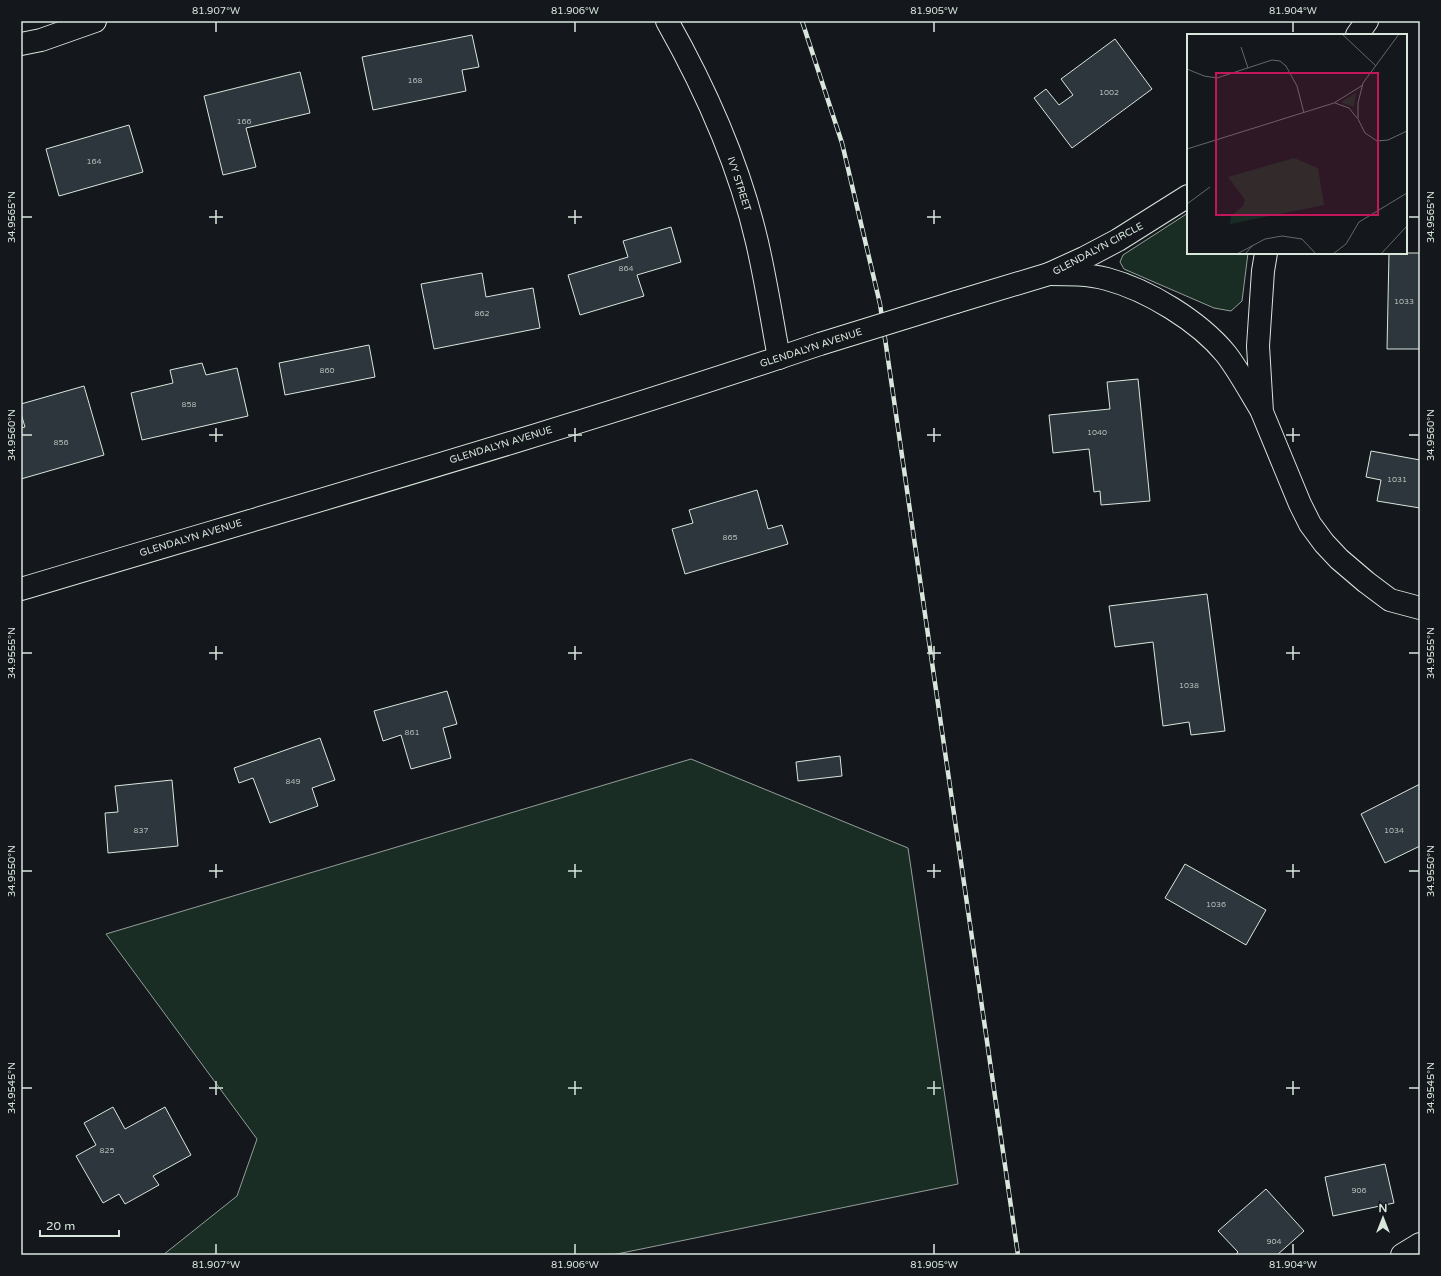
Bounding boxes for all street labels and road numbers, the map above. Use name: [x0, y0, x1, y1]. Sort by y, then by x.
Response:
street label: IVY STREET: [725, 155, 753, 213]
street label: GLENDALYN CIRCLE: [1051, 220, 1145, 278]
street label: GLENDALYN AVENUE: [758, 326, 864, 370]
street label: GLENDALYN AVENUE: [448, 424, 554, 466]
street label: GLENDALYN AVENUE: [138, 517, 244, 559]

